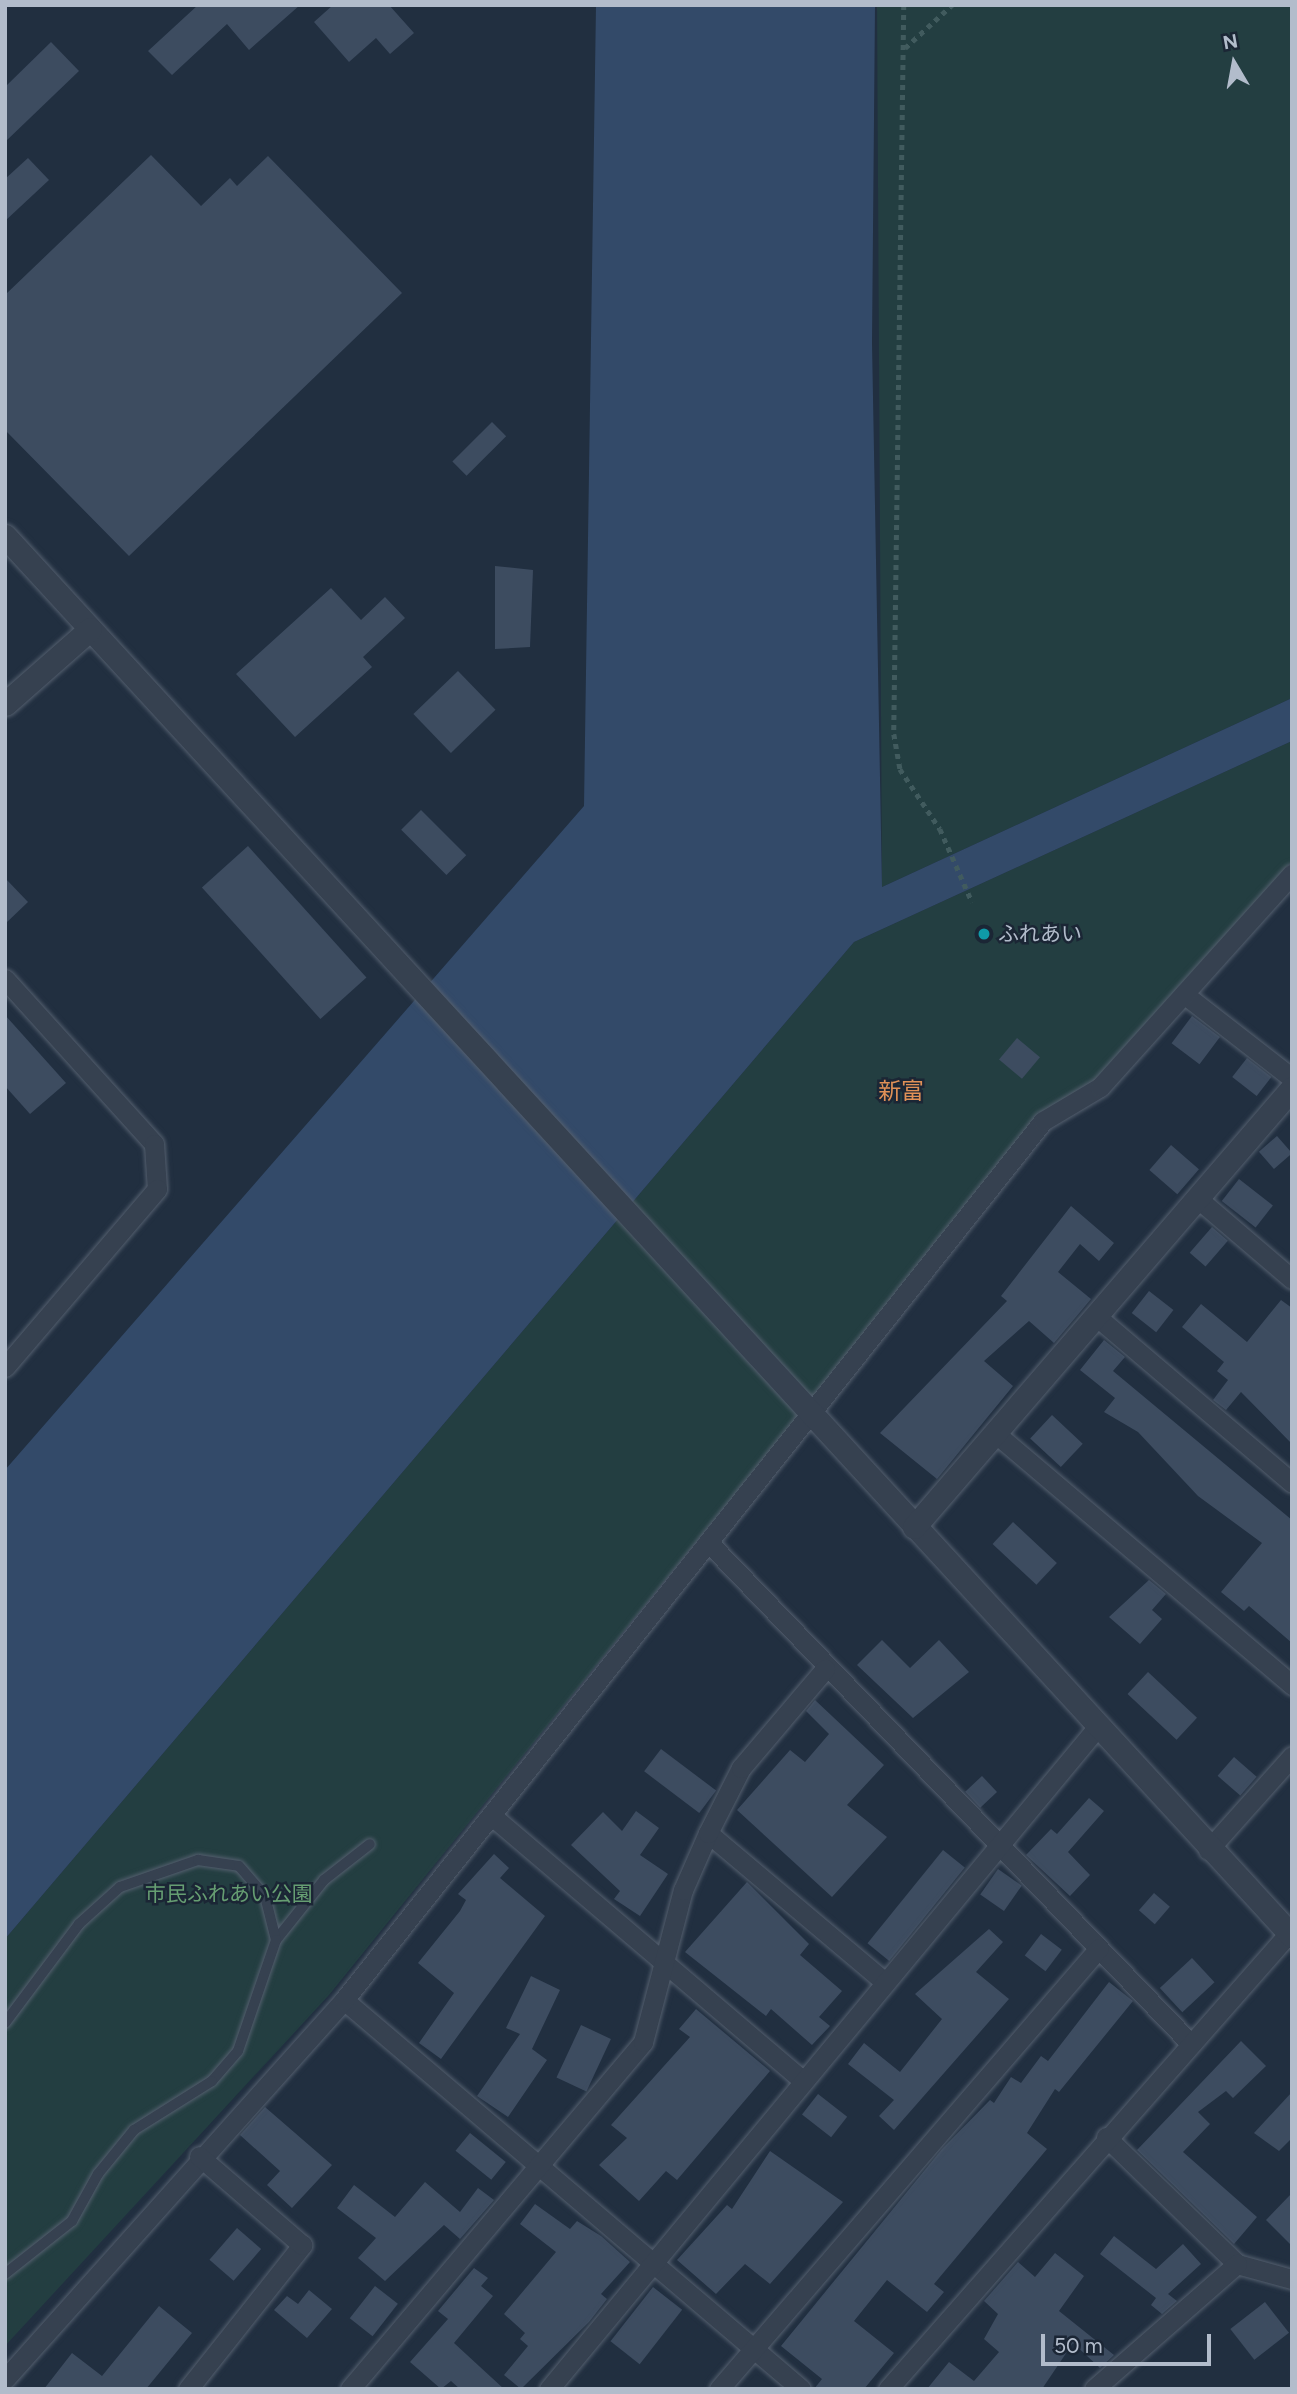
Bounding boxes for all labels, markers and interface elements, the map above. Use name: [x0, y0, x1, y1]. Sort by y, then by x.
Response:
north arrow: [1199, 28, 1269, 98]
text: N: [1221, 29, 1239, 54]
place label: ふれあい: [998, 921, 1082, 947]
marker: ふれあい: [976, 926, 992, 942]
district label: 新富: [878, 1077, 924, 1105]
park label: 市民ふれあい公園: [145, 1881, 313, 1907]
scale bar: [1045, 2320, 1215, 2364]
text: 50 m: [1054, 2333, 1103, 2358]

